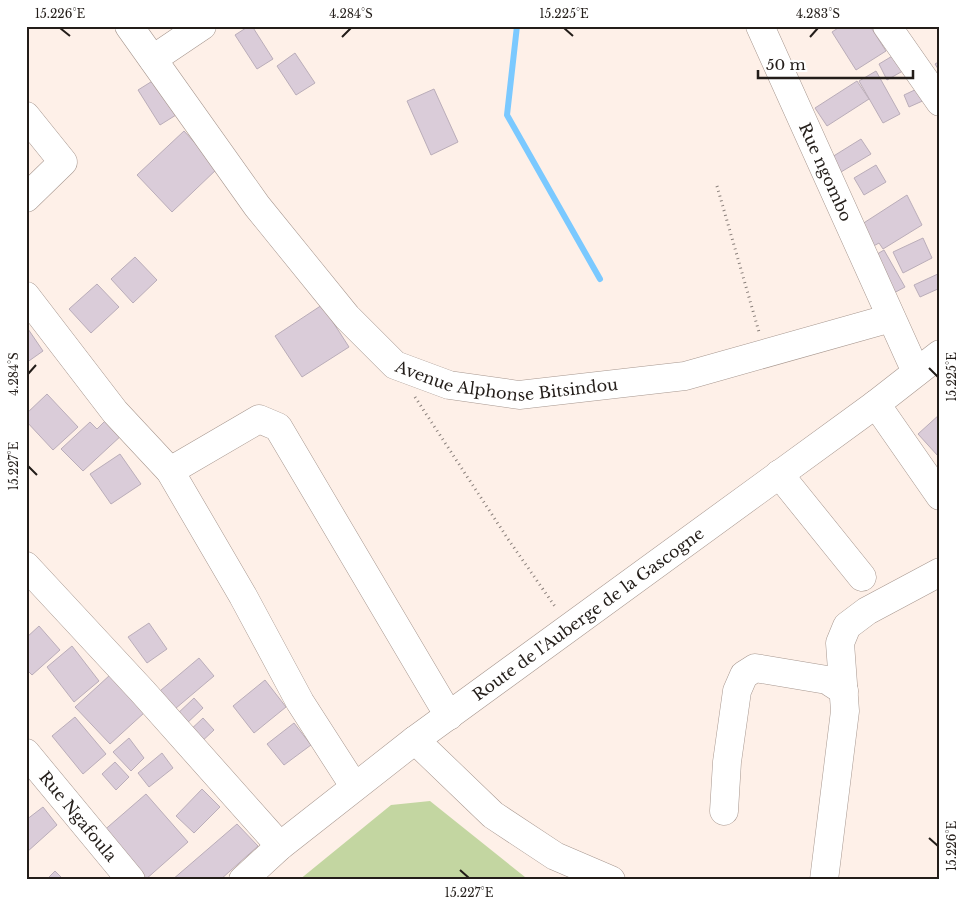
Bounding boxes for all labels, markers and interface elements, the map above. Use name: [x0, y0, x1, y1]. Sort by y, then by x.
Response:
text: 15.226°E: [35, 6, 86, 21]
text: 4.284°S: [329, 6, 373, 21]
text: 15.225°E: [539, 6, 589, 21]
text: 4.283°S: [796, 6, 840, 21]
scale bar: [758, 48, 914, 80]
text: 50 m: [766, 55, 806, 74]
street label: Rue ngombo: [795, 119, 857, 224]
text: 4.284°S: [6, 352, 21, 396]
text: 15.225°E: [944, 352, 959, 402]
street label: Avenue Alphonse Bitsindou: [392, 356, 619, 405]
text: 15.227°E: [6, 441, 21, 490]
street label: Route de l'Auberge de la Gascogne: [469, 523, 707, 705]
street label: Rue Ngafoula: [35, 767, 121, 866]
text: 15.226°E: [944, 820, 959, 871]
text: 15.227°E: [445, 885, 494, 900]

